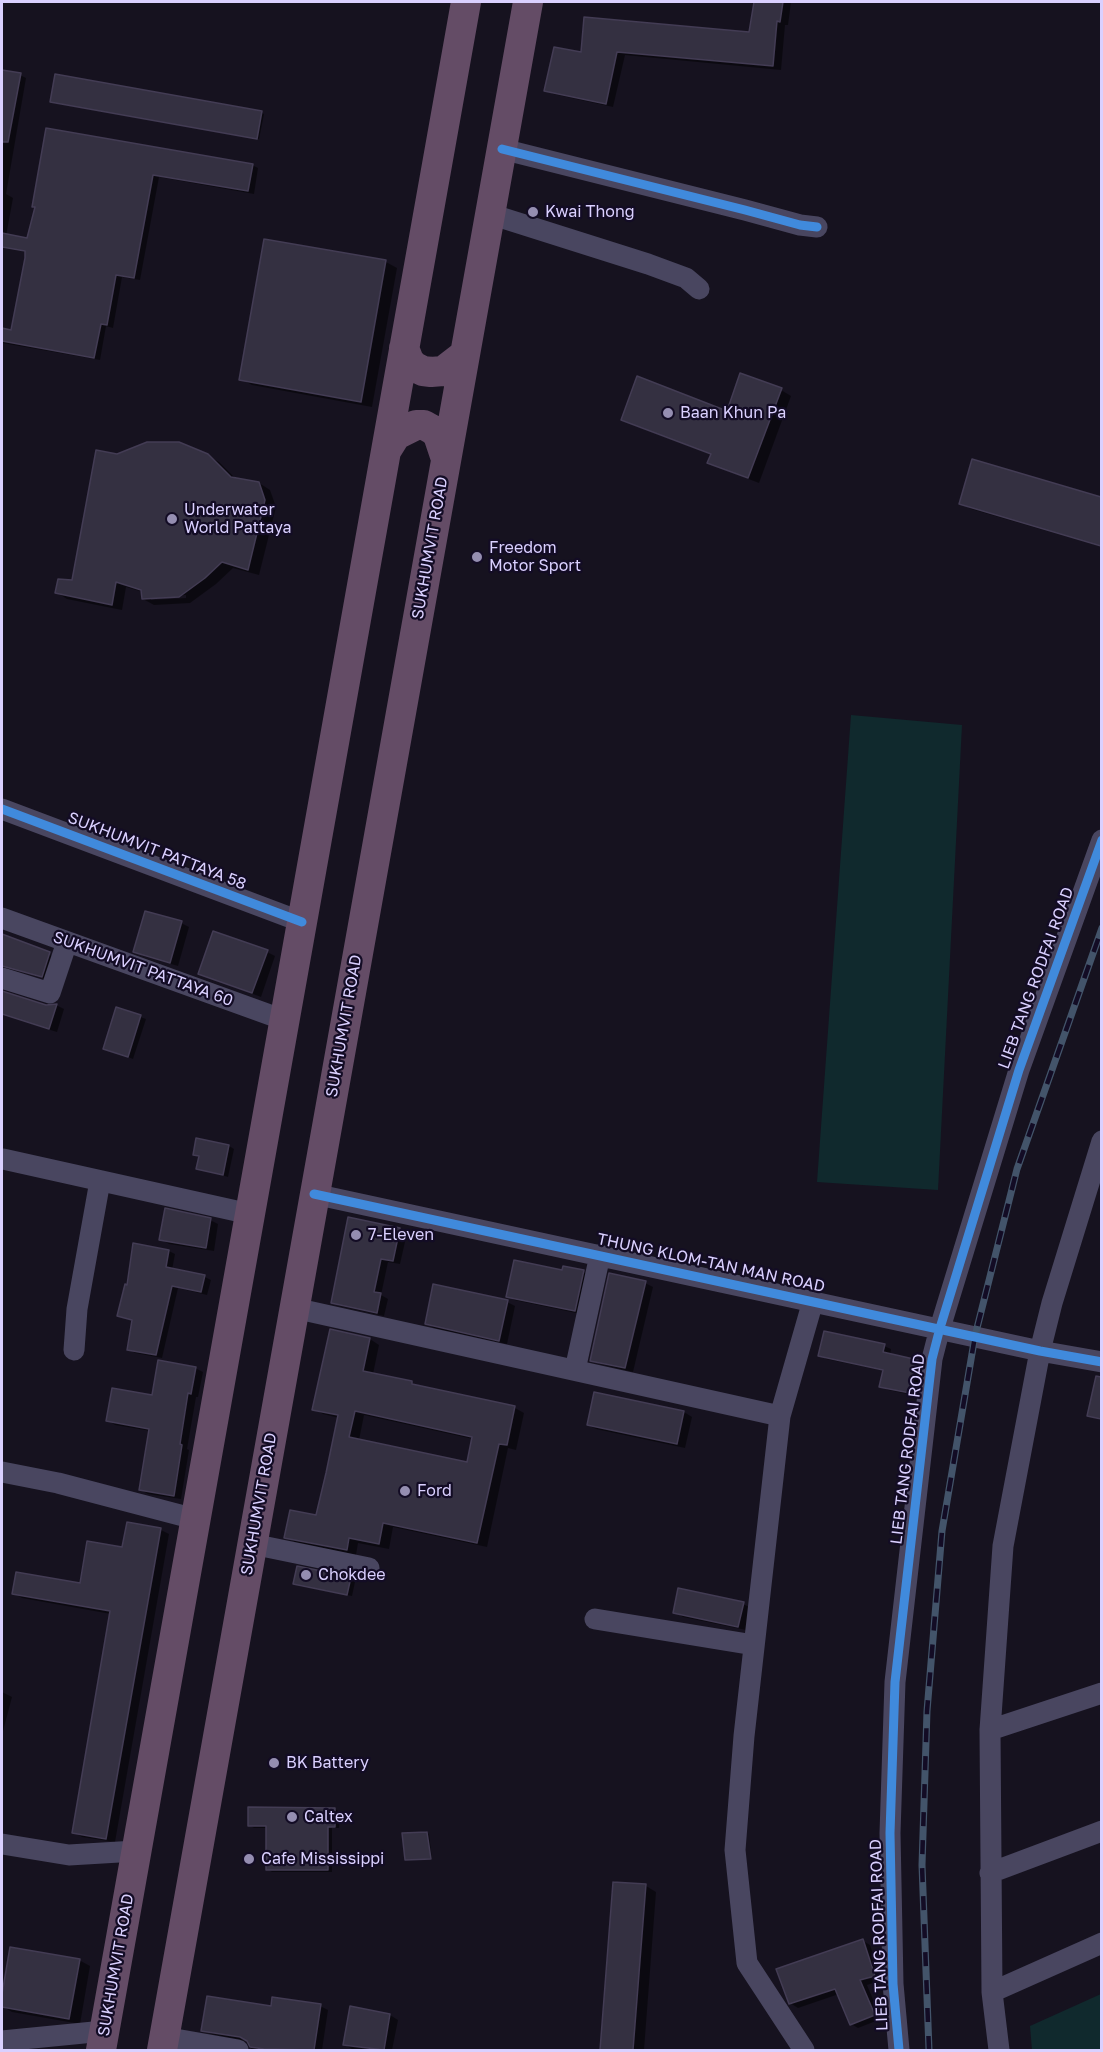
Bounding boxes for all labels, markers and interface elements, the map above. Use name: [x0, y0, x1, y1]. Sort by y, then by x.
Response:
place label: Kwai Thong: [545, 202, 635, 222]
marker: Kwai Thong: [526, 205, 540, 219]
place label: Baan Khun Pa: [680, 403, 786, 423]
marker: Baan Khun Pa: [661, 406, 675, 420]
street label: SUKHUMVIT ROAD: [408, 475, 452, 621]
place label: Underwater World Pattaya: [184, 500, 291, 538]
marker: Underwater World Pattaya: [165, 512, 179, 526]
place label: Freedom Motor Sport: [489, 538, 581, 576]
marker: Freedom Motor Sport: [470, 550, 484, 564]
street label: SUKHUMVIT PATTAYA 58: [65, 808, 249, 894]
street label: LIEB TANG RODFAI ROAD: [994, 885, 1078, 1071]
street label: SUKHUMVIT PATTAYA 60: [50, 927, 236, 1011]
street label: SUKHUMVIT ROAD: [322, 953, 366, 1099]
place label: 7-Eleven: [368, 1225, 434, 1245]
marker: 7-Eleven: [349, 1228, 363, 1242]
street label: THUNG KLOM-TAN MAN ROAD: [595, 1229, 827, 1297]
street label: LIEB TANG RODFAI ROAD: [887, 1353, 929, 1545]
street label: SUKHUMVIT ROAD: [237, 1431, 281, 1577]
place label: Ford: [417, 1481, 452, 1501]
marker: Ford: [398, 1484, 412, 1498]
place label: Chokdee: [318, 1565, 385, 1585]
marker: Chokdee: [299, 1568, 313, 1582]
place label: BK Battery: [286, 1753, 369, 1773]
marker: BK Battery: [267, 1756, 281, 1770]
place label: Caltex: [304, 1807, 353, 1827]
marker: Caltex: [285, 1810, 299, 1824]
street label: LIEB TANG RODFAI ROAD: [866, 1839, 892, 2031]
place label: Cafe Mississippi: [261, 1849, 384, 1869]
marker: Cafe Mississippi: [242, 1852, 256, 1866]
street label: SUKHUMVIT ROAD: [94, 1892, 138, 2038]

